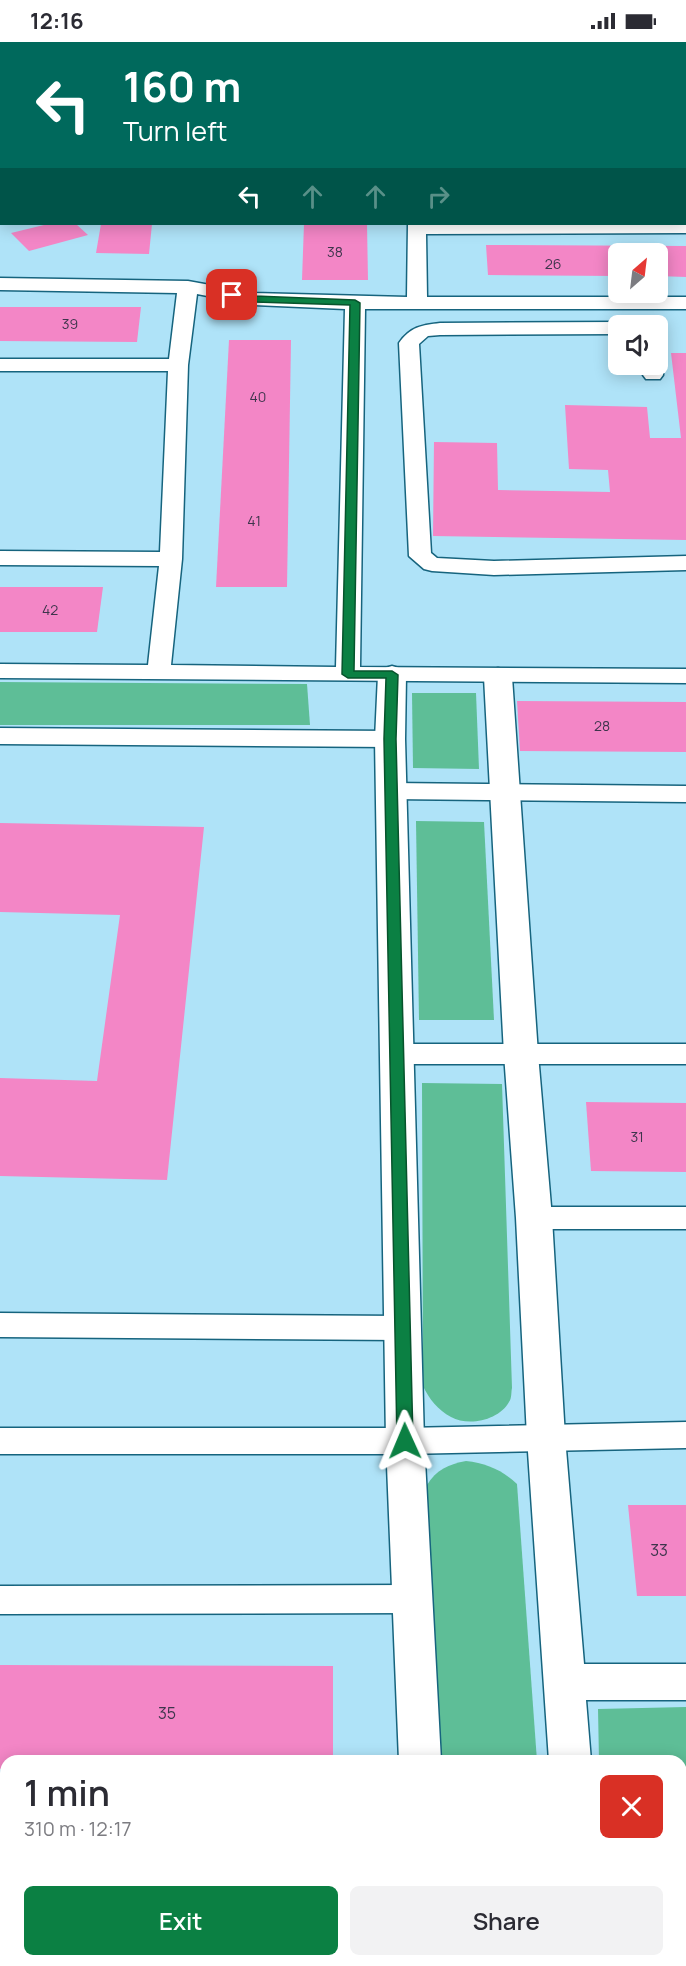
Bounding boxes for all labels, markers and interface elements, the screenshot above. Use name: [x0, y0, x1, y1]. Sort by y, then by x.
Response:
text: 12:16: [30, 6, 84, 36]
text: 160 m: [123, 57, 241, 115]
icon: left: [24, 66, 102, 144]
text: Turn left: [123, 112, 227, 149]
icon: left: [233, 180, 266, 213]
icon: ahead: [296, 180, 329, 213]
icon: ahead: [359, 180, 392, 213]
icon: right: [422, 180, 455, 213]
house number: 38: [327, 242, 343, 261]
north arrow: [608, 243, 668, 303]
map controls: [608, 243, 668, 375]
house number: 26: [545, 254, 561, 273]
pin: [206, 269, 257, 320]
icon: arrive: [215, 278, 248, 311]
house number: 39: [62, 314, 78, 333]
button: sound: [608, 315, 668, 375]
house number: 40: [250, 387, 266, 406]
house number: 41: [247, 511, 261, 530]
house number: 42: [42, 600, 58, 619]
house number: 28: [594, 716, 610, 735]
house number: 31: [630, 1127, 644, 1146]
position arrow: [373, 1409, 437, 1473]
house number: 33: [650, 1539, 668, 1561]
house number: 35: [158, 1702, 176, 1724]
text: 1 min: [24, 1768, 110, 1817]
button: close: [600, 1775, 663, 1838]
text: 310 m · 12:17: [24, 1815, 132, 1842]
button: Exit: [24, 1886, 338, 1955]
button: Share: [350, 1886, 663, 1955]

